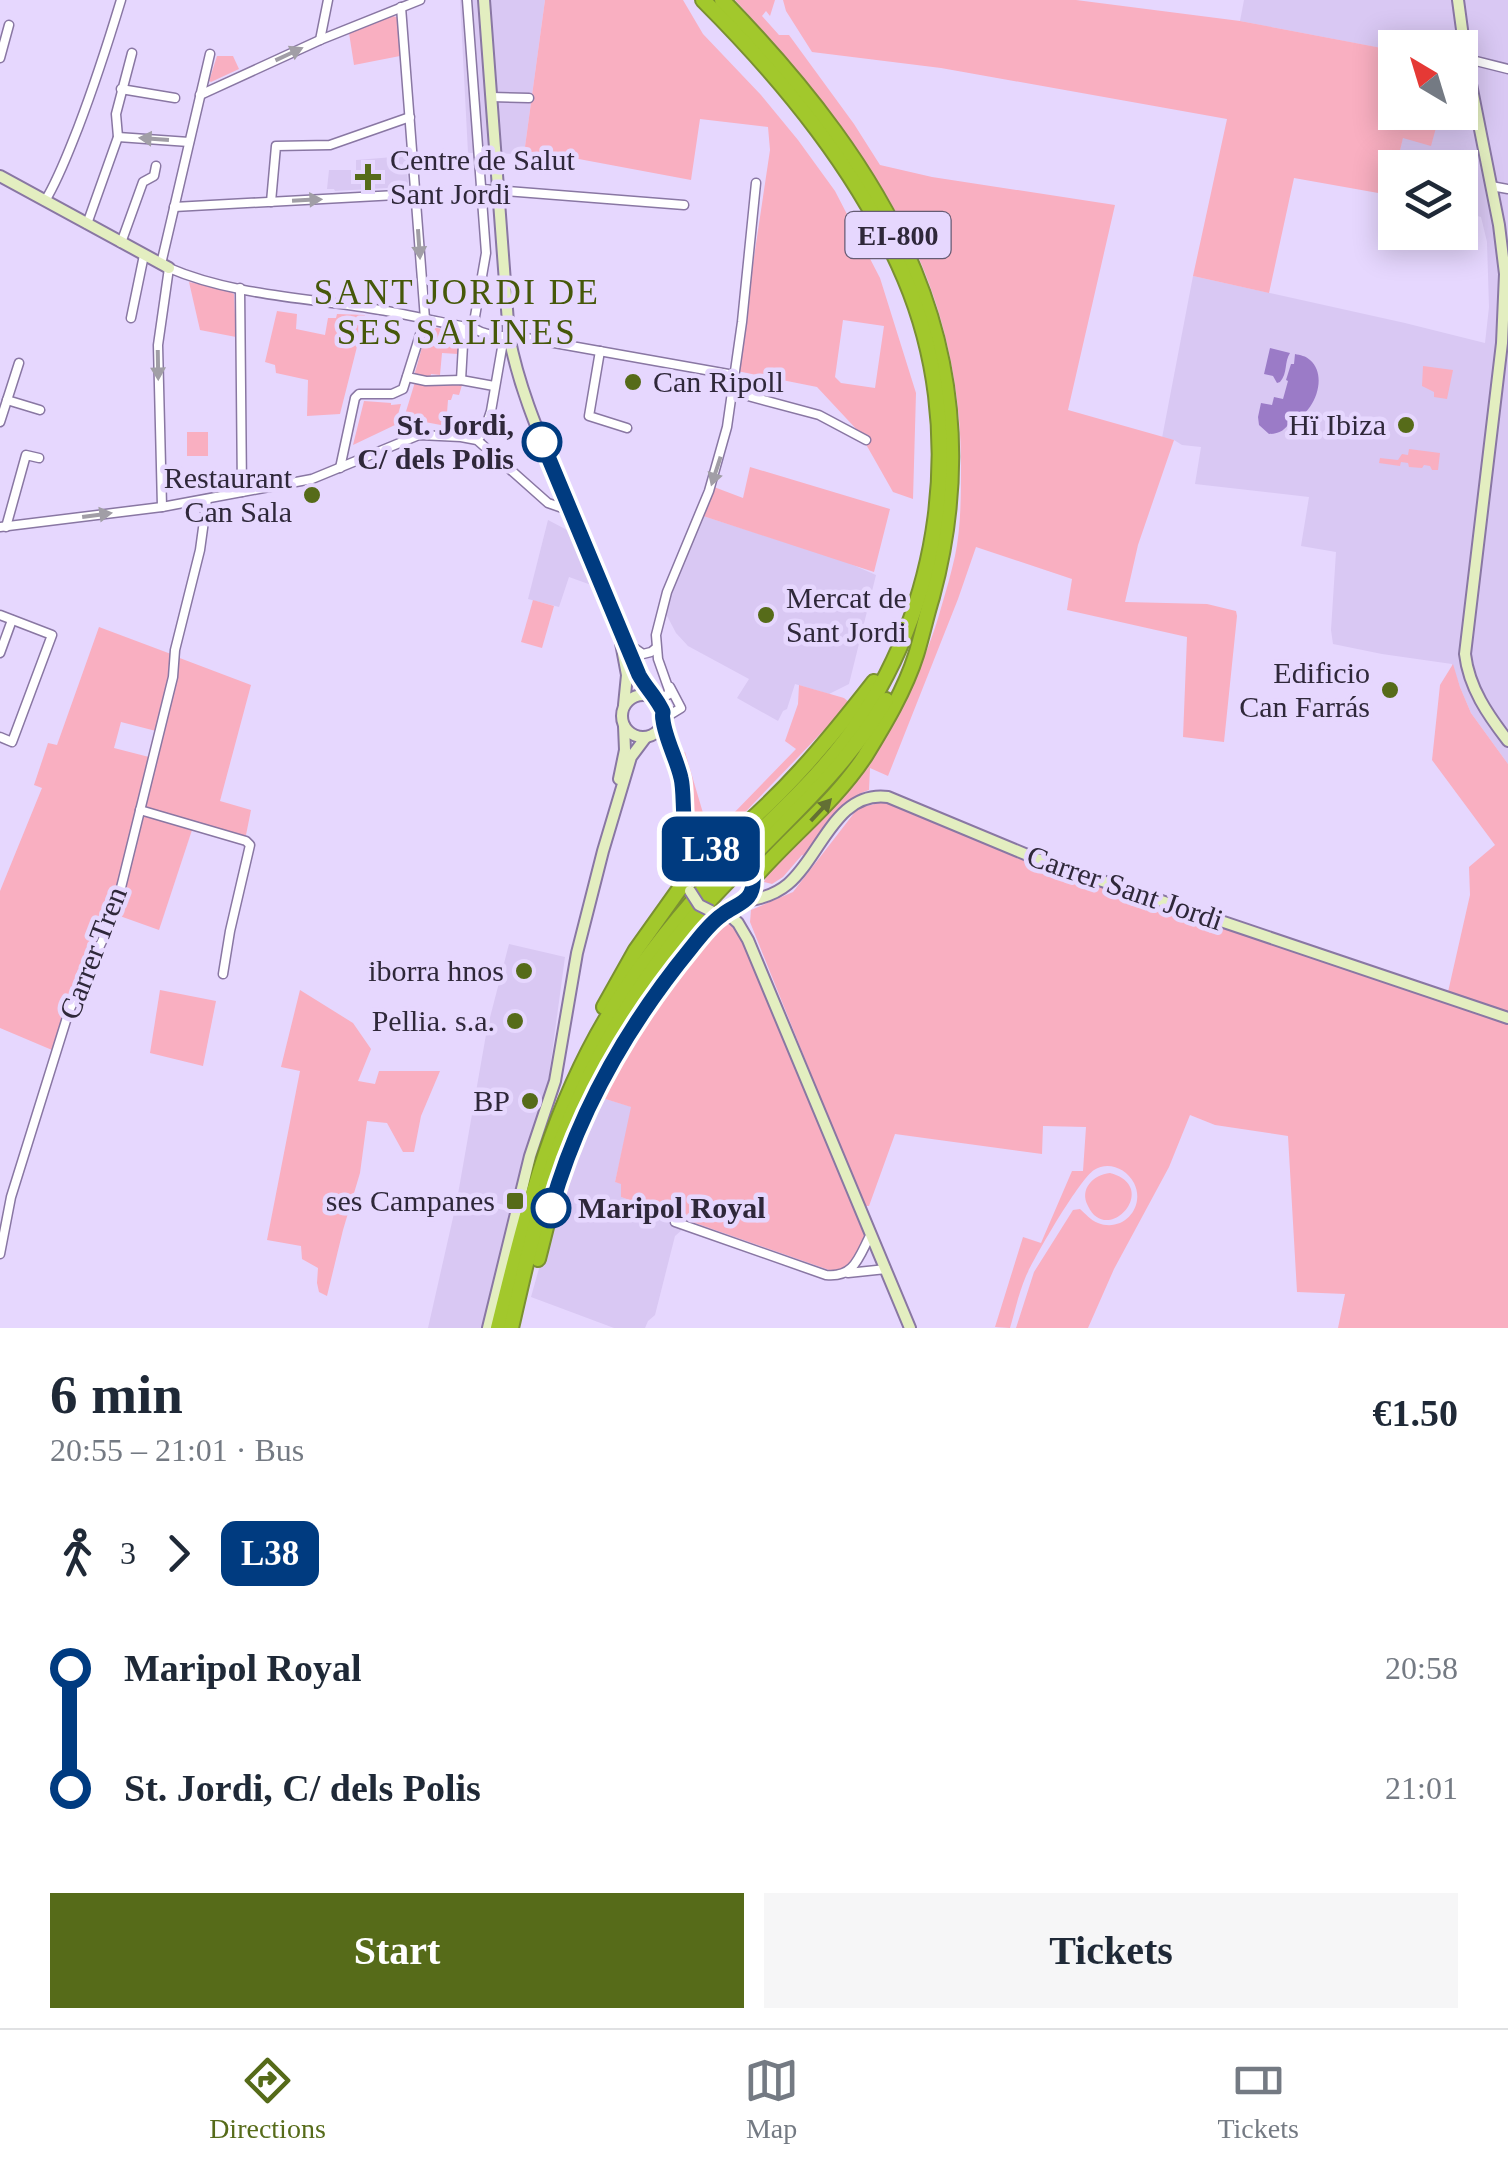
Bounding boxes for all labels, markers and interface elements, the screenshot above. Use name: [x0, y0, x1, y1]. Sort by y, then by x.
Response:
north arrow: [1378, 30, 1478, 130]
map controls: [1378, 30, 1478, 250]
one-way arrow: [274, 46, 304, 62]
one-way arrow: [137, 131, 169, 147]
place label: Centre de Salut Sant Jordi: [390, 143, 576, 210]
button: layers: [1378, 150, 1478, 250]
marker: Centre de Salut Sant Jordi: [355, 164, 381, 190]
one-way arrow: [291, 192, 323, 208]
road number: EI-800: [846, 212, 950, 258]
one-way arrow: [411, 229, 427, 260]
district label: SANT JORDI DE SES SALINES: [314, 273, 600, 352]
one-way arrow: [151, 349, 167, 381]
place label: Can Ripoll: [653, 365, 784, 398]
marker: Can Ripoll: [622, 371, 644, 393]
place label: St. Jordi, C/ dels Polis: [357, 408, 514, 475]
place label: Hï Ibiza: [1289, 408, 1386, 441]
marker: Hï Ibiza: [1395, 414, 1417, 436]
marker: St. Jordi, C/ dels Polis: [523, 423, 561, 461]
one-way arrow: [707, 456, 722, 486]
place label: Restaurant Can Sala: [164, 461, 293, 528]
marker: Restaurant Can Sala: [301, 484, 323, 506]
one-way arrow: [81, 507, 113, 523]
place label: Mercat de Sant Jordi: [786, 581, 907, 648]
marker: Mercat de Sant Jordi: [755, 604, 777, 626]
place label: Edificio Can Farrás: [1239, 656, 1370, 723]
marker: Edificio Can Farrás: [1379, 679, 1401, 701]
one-way arrow: [809, 798, 832, 822]
line badge: L38: [654, 816, 768, 882]
text: L38: [682, 830, 740, 869]
street label: Carrer Sant Jordi: [1023, 839, 1227, 936]
street label: Carrer Tren: [52, 882, 133, 1024]
place label: iborra hnos: [368, 954, 504, 987]
marker: iborra hnos: [513, 960, 535, 982]
place label: Pellia. s.a.: [372, 1004, 495, 1037]
marker: Pellia. s.a.: [504, 1010, 526, 1032]
place label: BP: [473, 1084, 510, 1117]
marker: BP: [519, 1090, 541, 1112]
place label: ses Campanes: [326, 1184, 495, 1217]
marker: Maripol Royal: [532, 1189, 570, 1227]
marker: ses Campanes: [504, 1190, 526, 1212]
place label: Maripol Royal: [578, 1191, 766, 1224]
text: 6 min: [50, 1364, 183, 1425]
text: €1.50: [1373, 1392, 1458, 1434]
text: 20:55 – 21:01 · Bus: [50, 1432, 304, 1468]
icon: walk: [50, 1526, 105, 1581]
icon: forward: [151, 1526, 206, 1581]
text: L38: [241, 1534, 299, 1573]
text: 3: [120, 1535, 136, 1571]
text: Maripol Royal: [124, 1647, 361, 1689]
text: 20:58: [1385, 1650, 1458, 1686]
text: St. Jordi, C/ dels Polis: [124, 1767, 481, 1809]
text: 21:01: [1385, 1770, 1458, 1806]
button: Start: [50, 1893, 744, 2008]
button: Tickets: [764, 1893, 1458, 2008]
tab: Directions: [209, 2053, 326, 2145]
tab: Map: [744, 2053, 799, 2145]
tab: Tickets: [1217, 2053, 1299, 2145]

